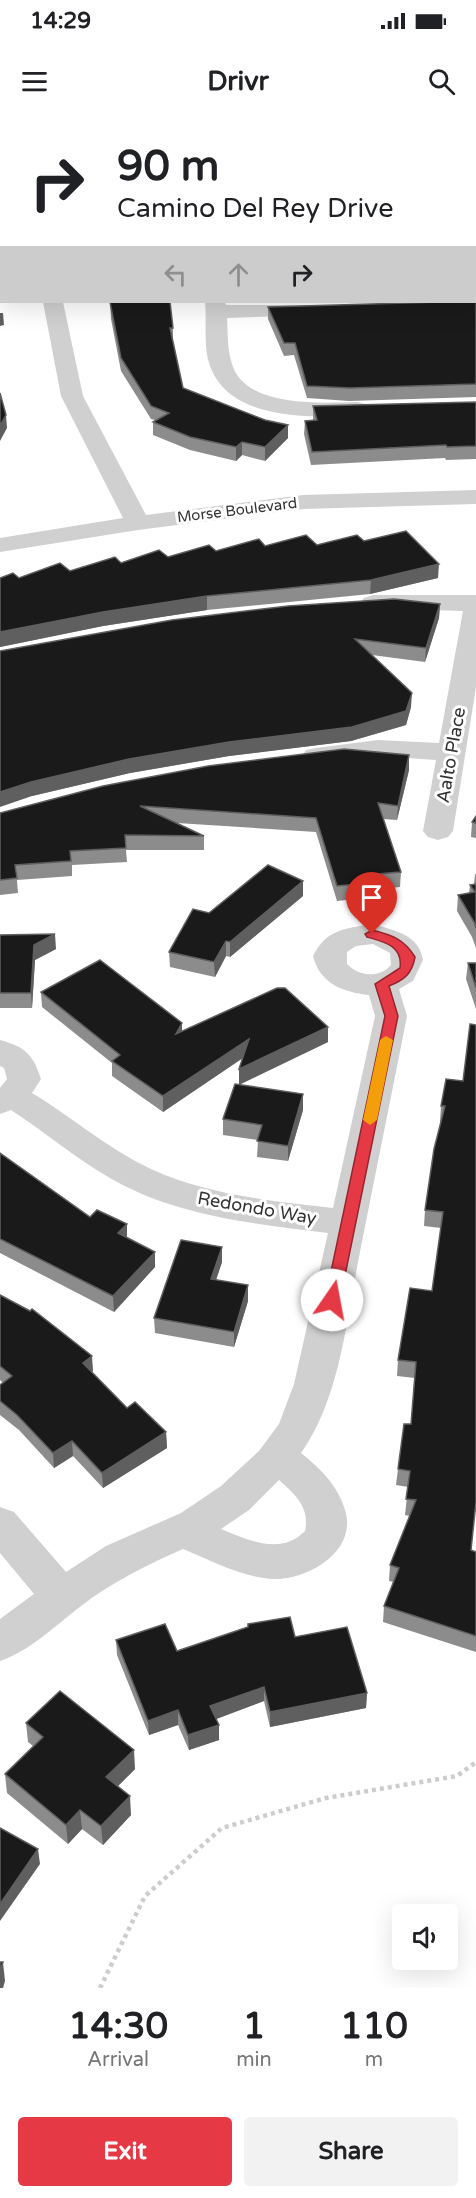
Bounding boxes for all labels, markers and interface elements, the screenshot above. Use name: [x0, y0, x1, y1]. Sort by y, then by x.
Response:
text: 14:29: [30, 8, 91, 34]
icon: menu: [18, 65, 51, 98]
text: Drivr: [207, 65, 269, 98]
icon: search: [425, 65, 458, 98]
text: 90 m: [117, 141, 219, 192]
icon: right: [18, 144, 96, 222]
text: Camino Del Rey Drive: [117, 192, 394, 225]
icon: left: [159, 258, 192, 291]
icon: ahead: [222, 258, 255, 291]
icon: right: [285, 258, 318, 291]
street label: Morse Boulevard: [176, 494, 298, 526]
street label: Aalto Place: [432, 705, 470, 805]
pin: [346, 872, 397, 934]
icon: arrive: [355, 881, 388, 914]
street label: Redondo Way: [196, 1187, 318, 1229]
position arrow: [300, 1268, 364, 1332]
map controls: [392, 1904, 458, 1970]
button: sound: [392, 1904, 458, 1970]
text: 14:30: [68, 2005, 168, 2048]
text: 1: [243, 2005, 265, 2048]
text: 110: [340, 2005, 408, 2048]
text: Arrival: [87, 2048, 149, 2072]
text: min: [236, 2048, 272, 2072]
text: m: [365, 2048, 383, 2072]
button: Exit: [18, 2117, 232, 2186]
button: Share: [244, 2117, 458, 2186]

